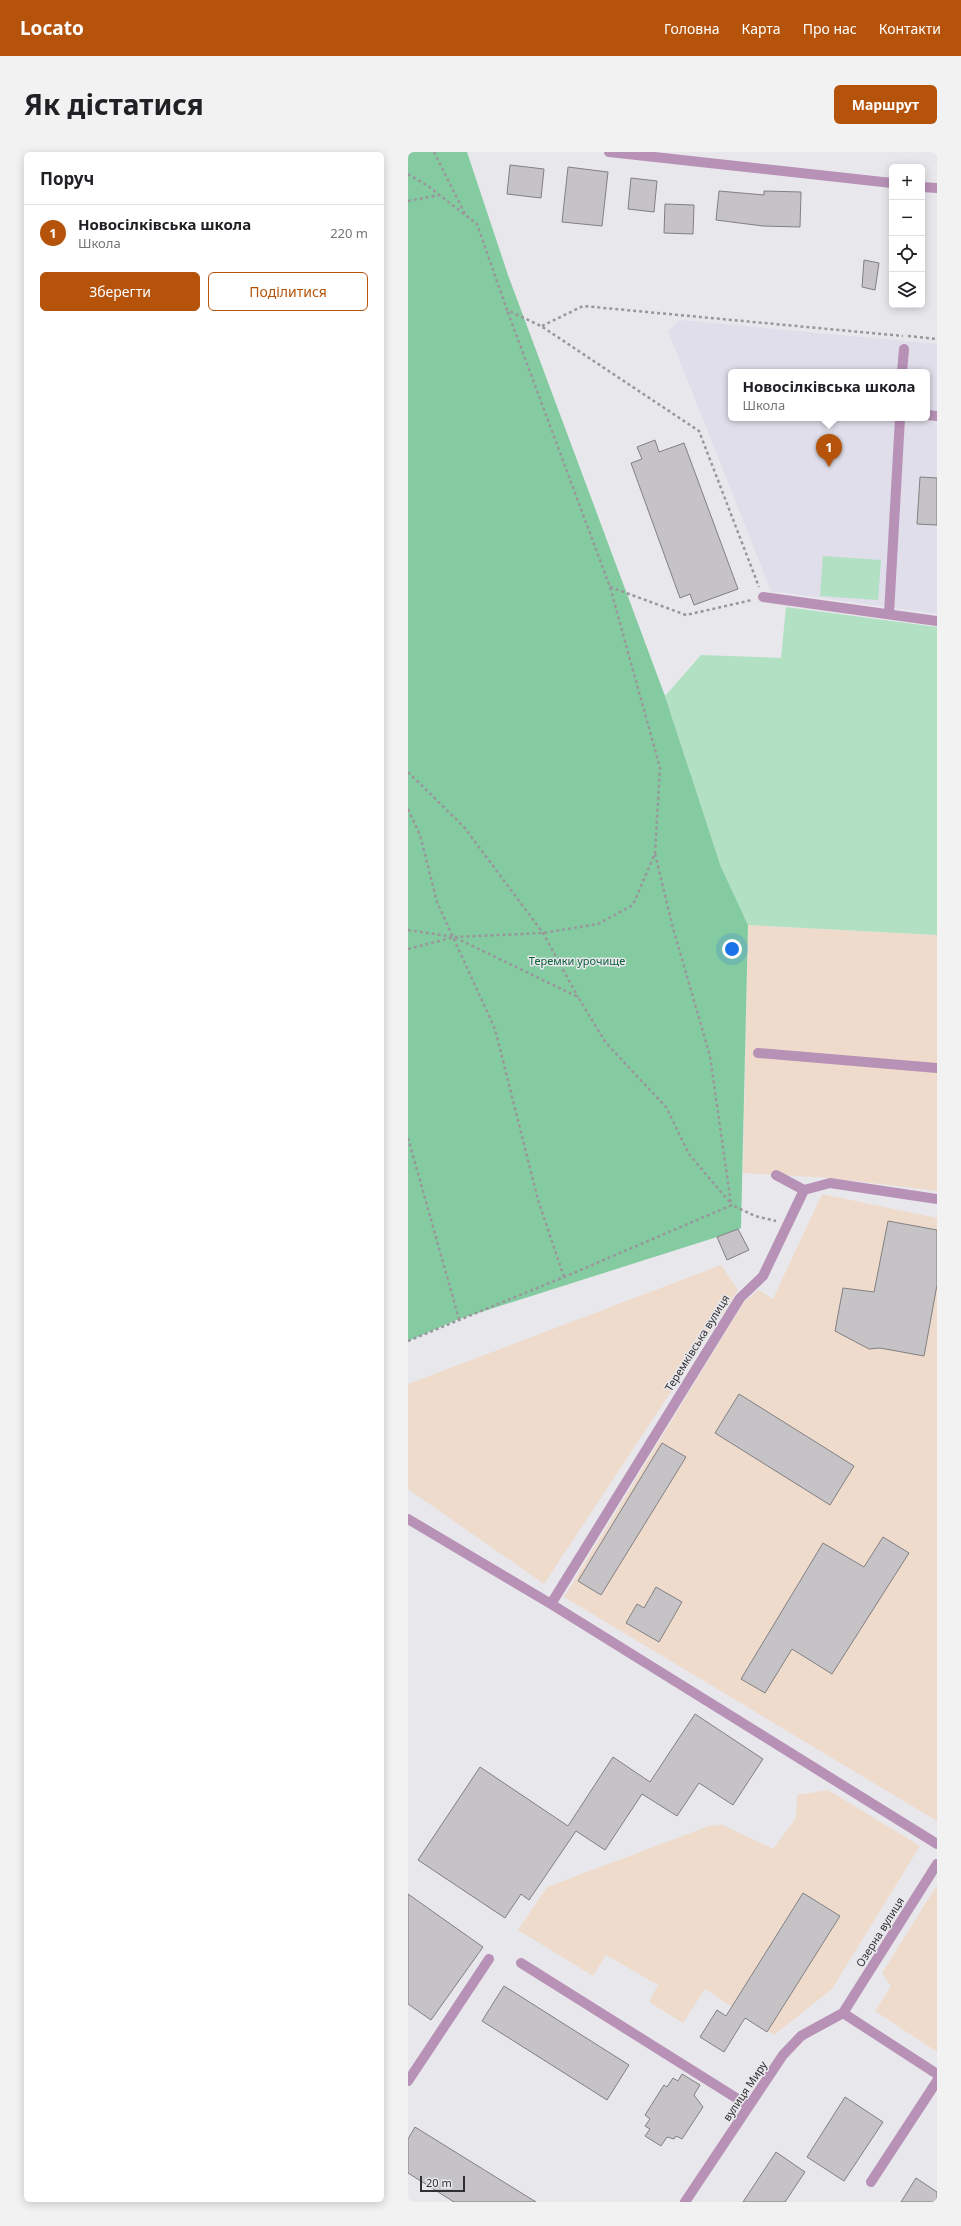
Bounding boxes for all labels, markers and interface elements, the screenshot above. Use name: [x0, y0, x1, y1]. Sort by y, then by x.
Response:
text: Locato: [20, 15, 84, 41]
text: Головна: [664, 19, 720, 38]
text: Карта: [742, 19, 781, 38]
text: Про нас: [803, 19, 857, 38]
text: Контакти: [879, 19, 941, 38]
text: Як дістатися: [24, 85, 204, 123]
button: Маршрут: [834, 85, 937, 124]
map controls: [889, 164, 925, 308]
button: +: [889, 164, 925, 200]
text: Поруч: [40, 167, 94, 190]
button: −: [889, 200, 925, 236]
text: Новосілківська школа: [78, 214, 251, 234]
text: 1: [49, 224, 57, 242]
text: 220 m: [330, 224, 368, 242]
text: Школа: [78, 234, 121, 252]
button: locate: [889, 236, 925, 272]
button: Зберегти: [40, 272, 200, 311]
button: Поділитися: [208, 272, 368, 311]
button: layers: [889, 272, 925, 308]
popup: [728, 369, 930, 421]
text: Новосілківська школа: [742, 376, 916, 396]
text: Школа: [742, 396, 785, 414]
pin: 1: [816, 434, 842, 467]
your location: [722, 939, 742, 959]
park label: Теремки урочище: [529, 953, 625, 968]
street label: Теремківська вулиця: [661, 1292, 732, 1394]
street label: Озерна вулиця: [852, 1894, 907, 1970]
street label: вулиця Миру: [719, 2058, 770, 2124]
scale bar: [420, 2174, 465, 2193]
text: 20 m: [426, 2175, 452, 2190]

